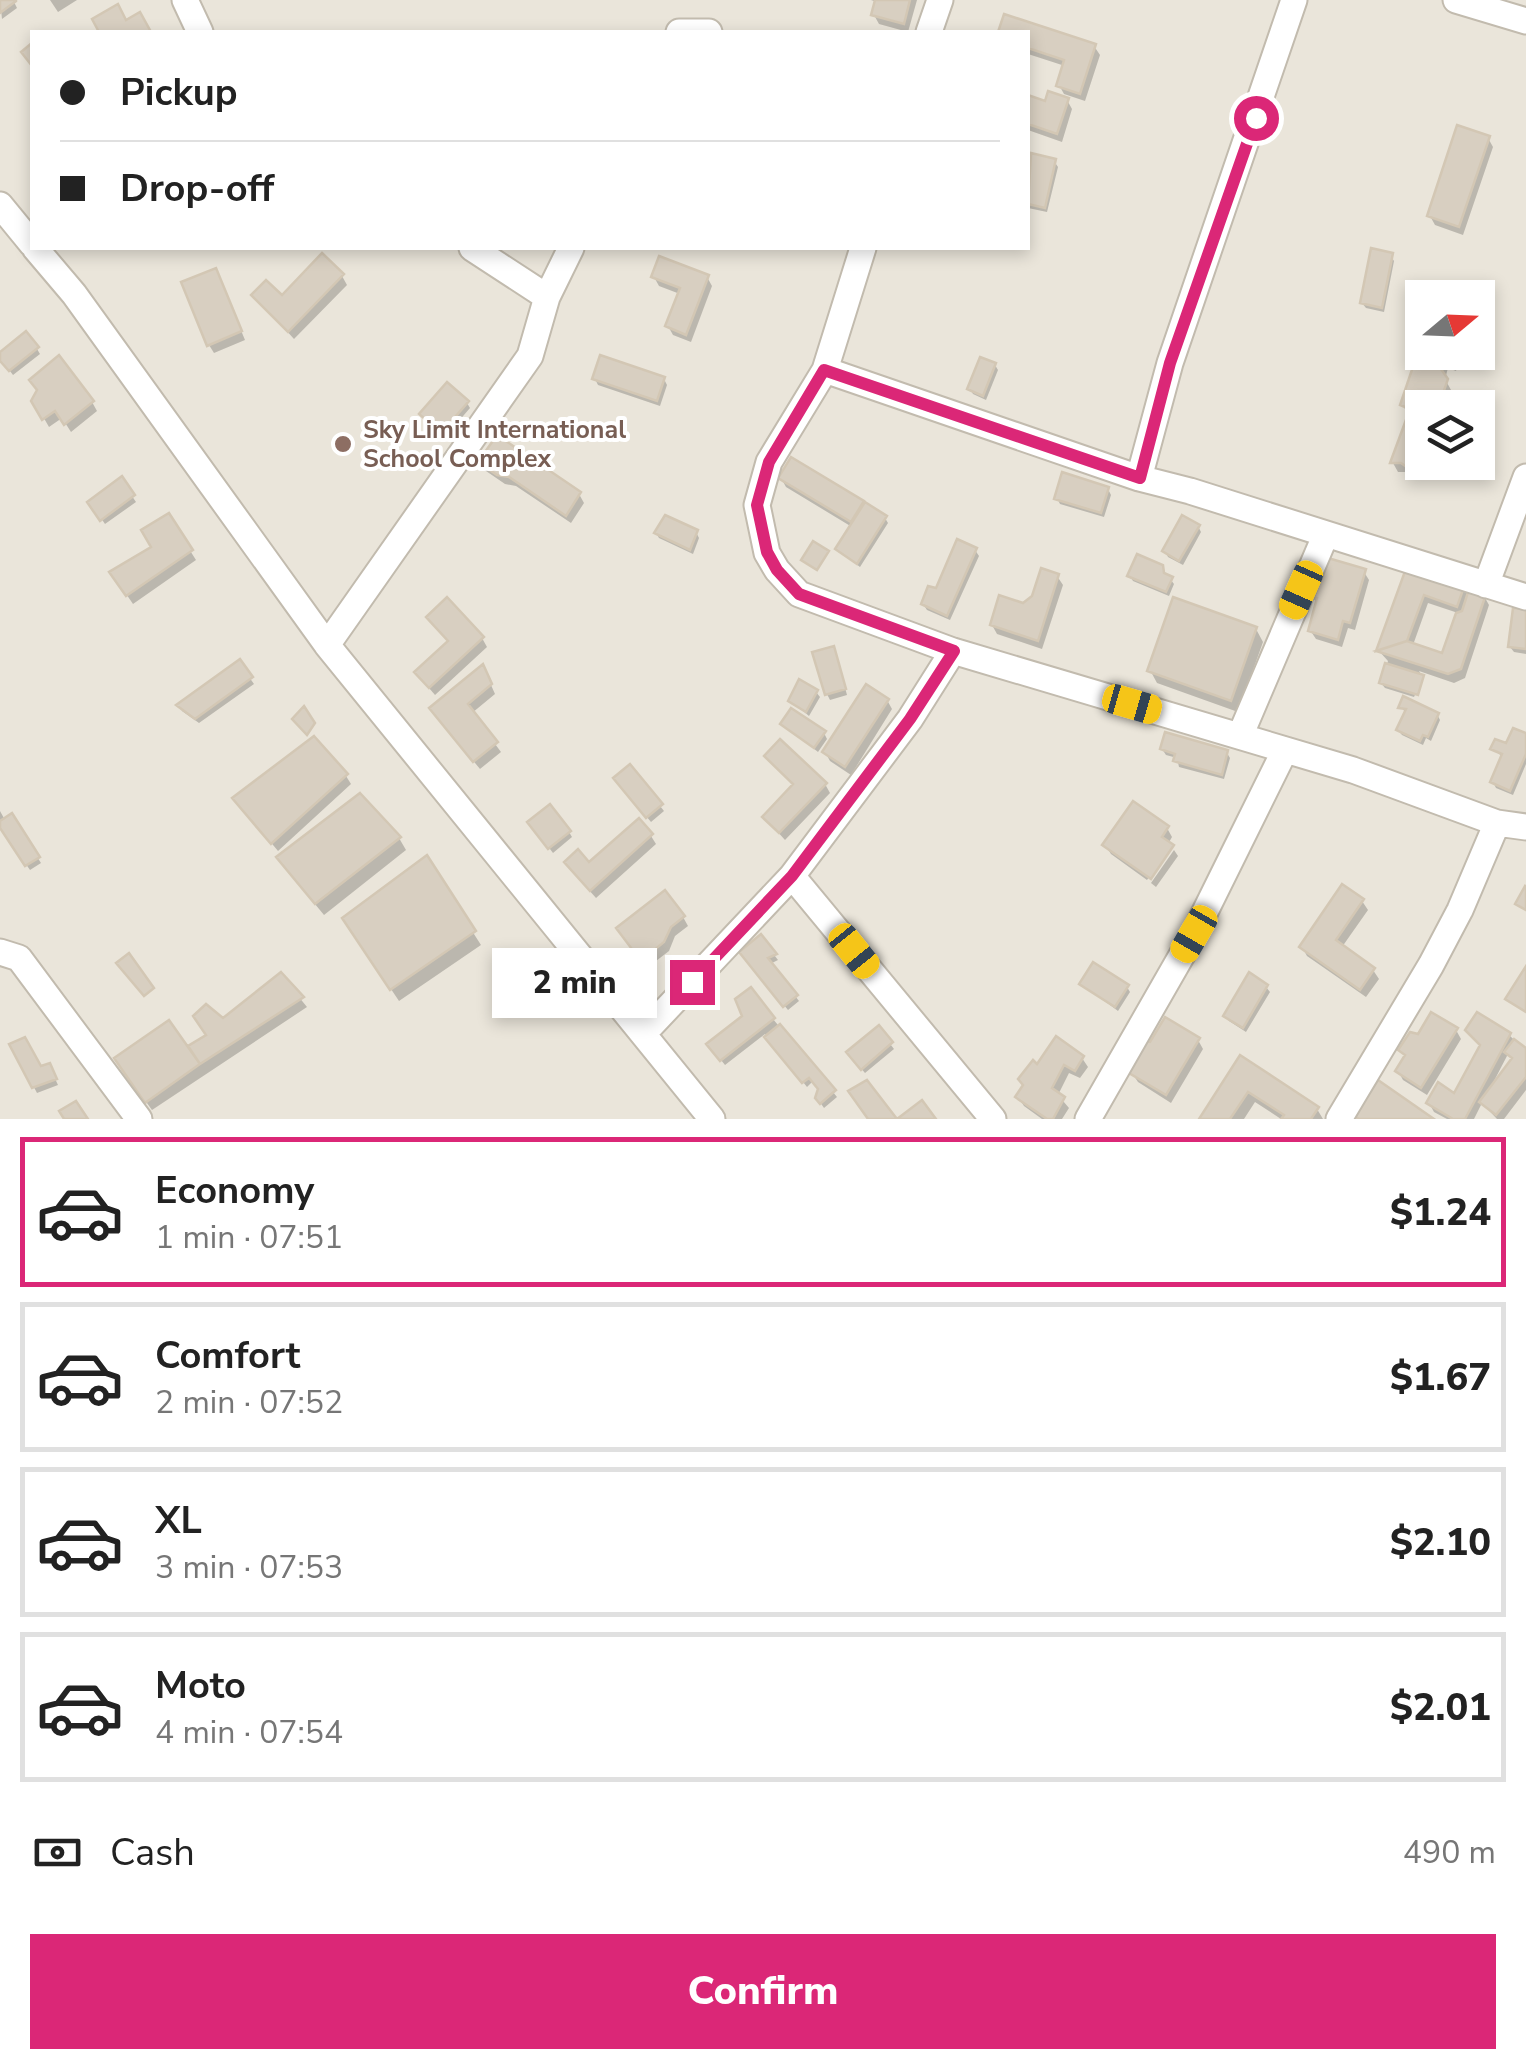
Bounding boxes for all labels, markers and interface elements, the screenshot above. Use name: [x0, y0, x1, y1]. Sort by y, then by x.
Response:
text: Pickup: [120, 67, 238, 118]
route start: [1234, 96, 1279, 141]
text: Drop-off: [120, 163, 274, 214]
north arrow: [1405, 280, 1495, 370]
map controls: [1405, 280, 1495, 480]
button: layers: [1405, 390, 1495, 480]
place label: Sky Limit International School Complex: [363, 413, 626, 476]
marker: Sky Limit International School Complex: [332, 433, 354, 455]
car: [1275, 556, 1327, 624]
car: [1099, 681, 1165, 727]
car: [1166, 901, 1222, 967]
car: [823, 918, 885, 984]
callout: 2 min: [492, 947, 657, 1017]
route end: [670, 960, 715, 1005]
text: 2 min: [532, 961, 617, 1004]
text: Economy: [155, 1165, 314, 1216]
icon: car: [35, 1167, 125, 1257]
text: $1.24: [1390, 1187, 1491, 1238]
text: 1 min · 07:51: [155, 1216, 343, 1259]
text: Comfort: [155, 1330, 300, 1381]
icon: car: [35, 1332, 125, 1422]
text: $1.67: [1390, 1352, 1491, 1403]
text: 2 min · 07:52: [155, 1381, 343, 1424]
text: XL: [155, 1495, 202, 1546]
icon: car: [35, 1497, 125, 1587]
text: $2.10: [1390, 1517, 1491, 1568]
text: 3 min · 07:53: [155, 1546, 343, 1589]
text: Moto: [155, 1660, 246, 1711]
icon: car: [35, 1662, 125, 1752]
text: $2.01: [1390, 1682, 1491, 1733]
text: 4 min · 07:54: [155, 1711, 343, 1754]
icon: cash: [30, 1825, 85, 1880]
text: Cash: [110, 1827, 195, 1878]
text: 490 m: [1403, 1831, 1496, 1874]
button: Confirm: [30, 1934, 1496, 2049]

